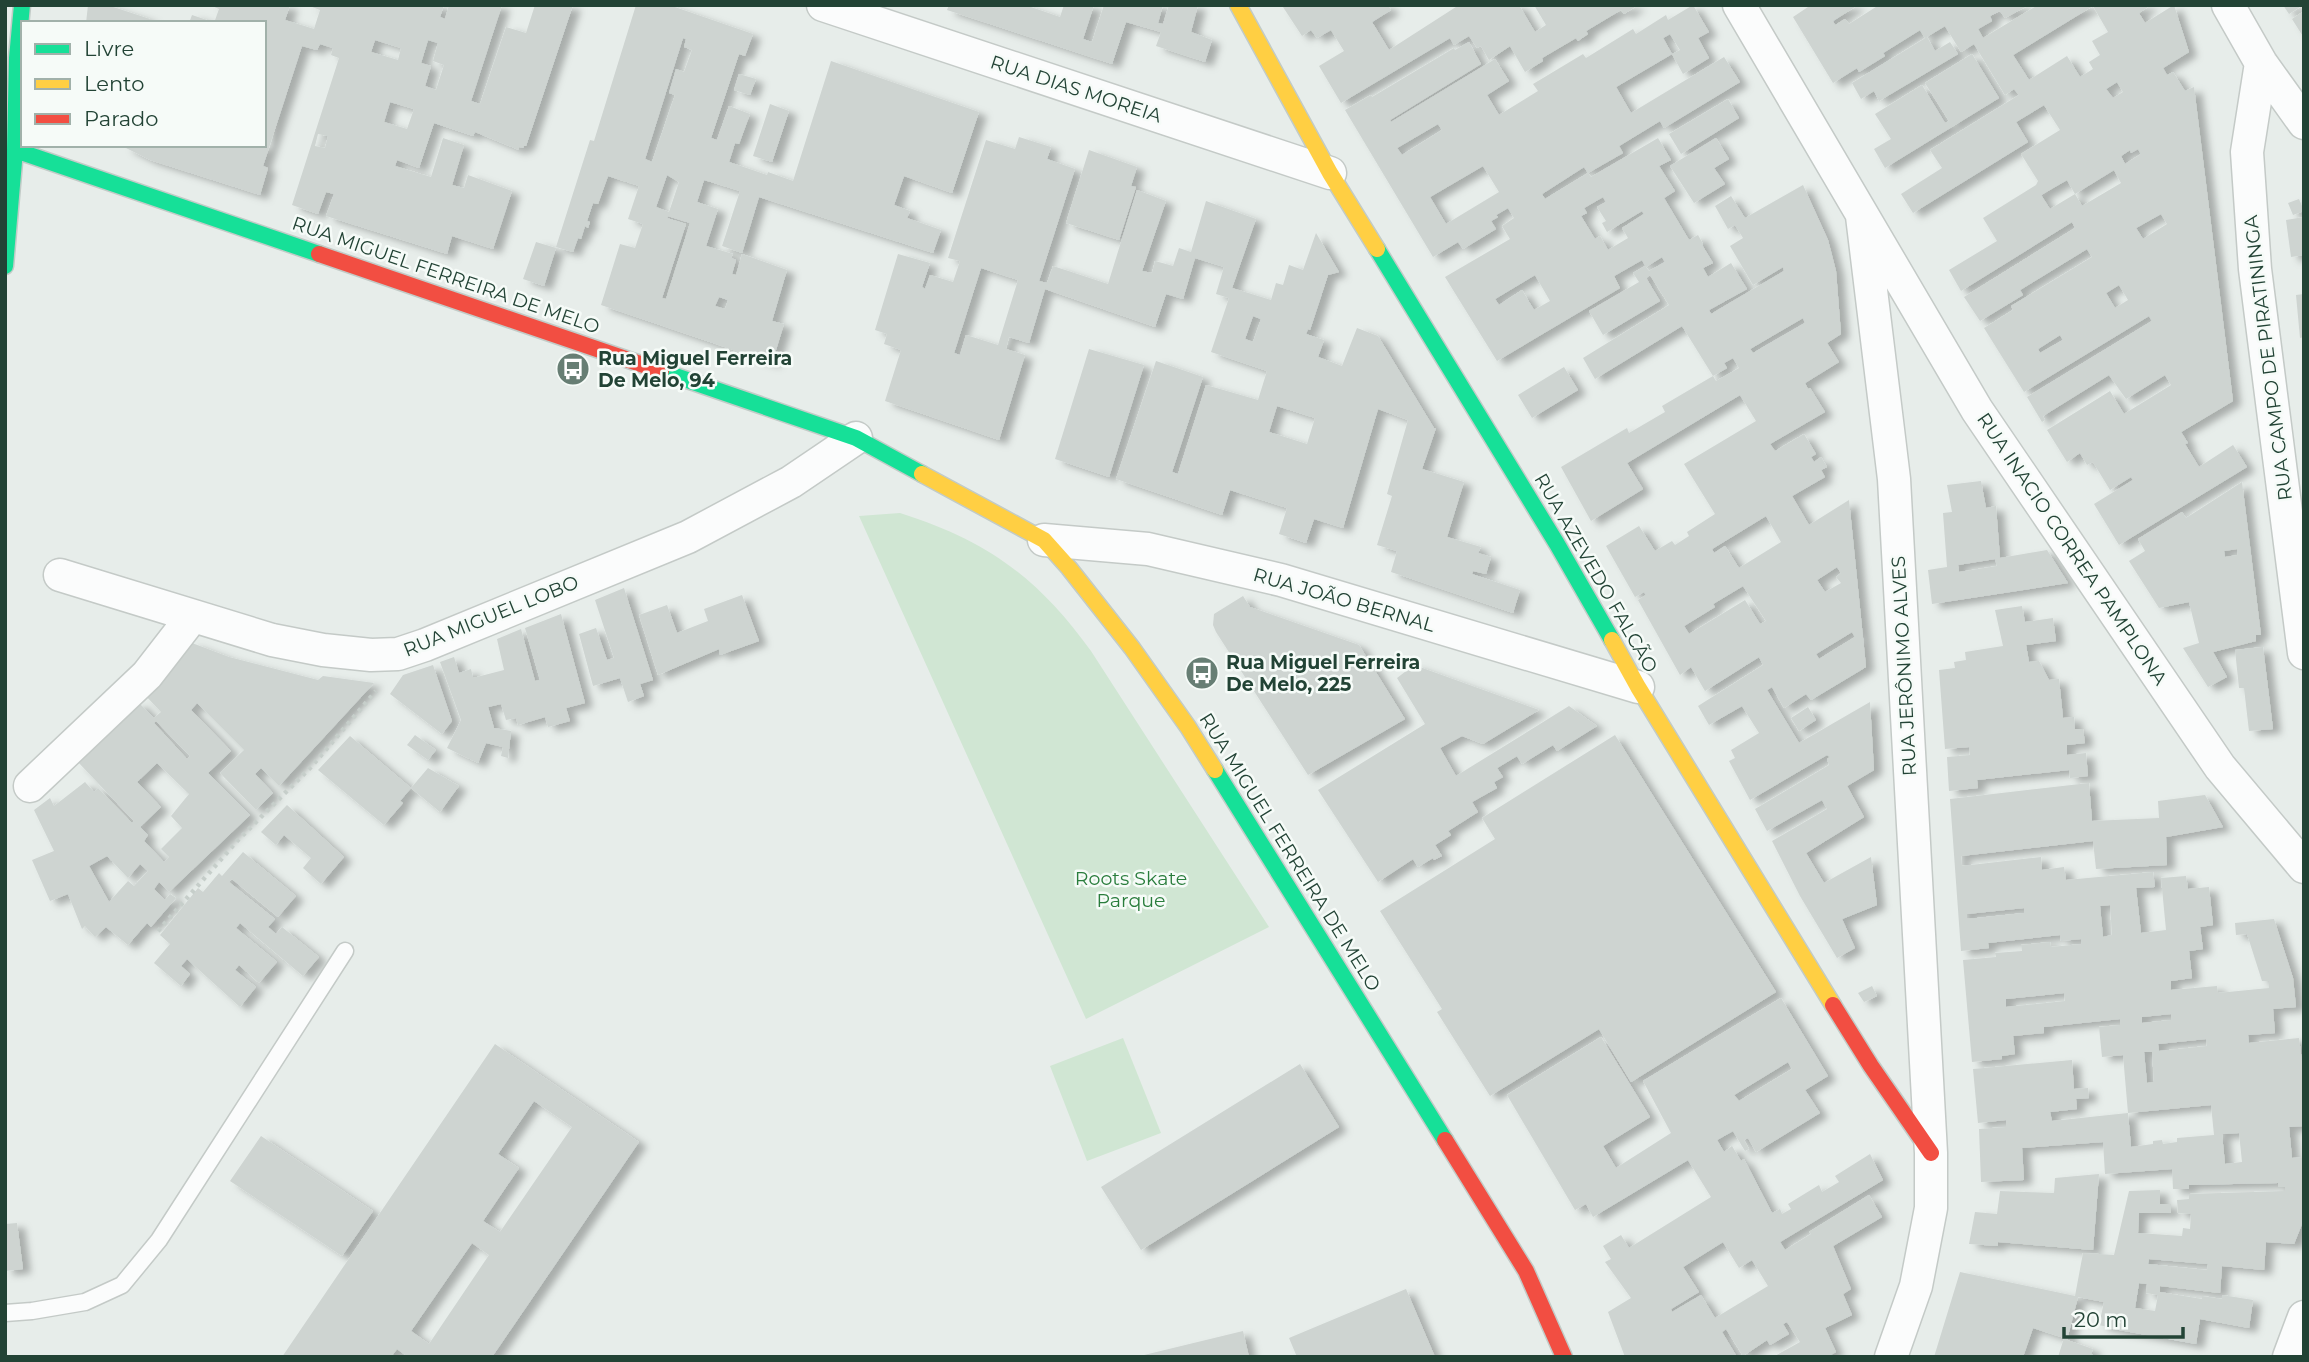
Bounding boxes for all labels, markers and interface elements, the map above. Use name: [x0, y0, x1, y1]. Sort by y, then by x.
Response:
legend: [21, 21, 266, 147]
text: Livre: [84, 36, 134, 61]
street label: RUA DIAS MOREIA: [987, 50, 1165, 128]
text: Lento: [84, 71, 144, 96]
text: Parado: [84, 106, 159, 131]
street label: RUA MIGUEL FERREIRA DE MELO: [289, 211, 603, 339]
street label: RUA CAMPO DE PIRATININGA: [2239, 214, 2297, 502]
place label: Rua Miguel Ferreira De Melo, 94: [598, 347, 792, 392]
bus stop icon: Rua Miguel Ferreira De Melo, 94: [554, 350, 592, 388]
street label: RUA INACIO CORREA PAMPLONA: [1972, 409, 2172, 690]
street label: RUA AZEVEDO FALCÃO: [1529, 469, 1663, 677]
street label: RUA JERÔNIMO ALVES: [1887, 555, 1921, 777]
street label: RUA JOÃO BERNAL: [1251, 563, 1438, 637]
street label: RUA MIGUEL LOBO: [400, 570, 582, 662]
place label: Rua Miguel Ferreira De Melo, 225: [1226, 651, 1420, 696]
bus stop icon: Rua Miguel Ferreira De Melo, 225: [1183, 654, 1221, 692]
street label: RUA MIGUEL FERREIRA DE MELO: [1194, 709, 1386, 995]
park label: Roots Skate Parque: [1075, 867, 1187, 912]
scale bar: [2064, 1296, 2183, 1340]
text: 20 m: [2074, 1307, 2128, 1332]

